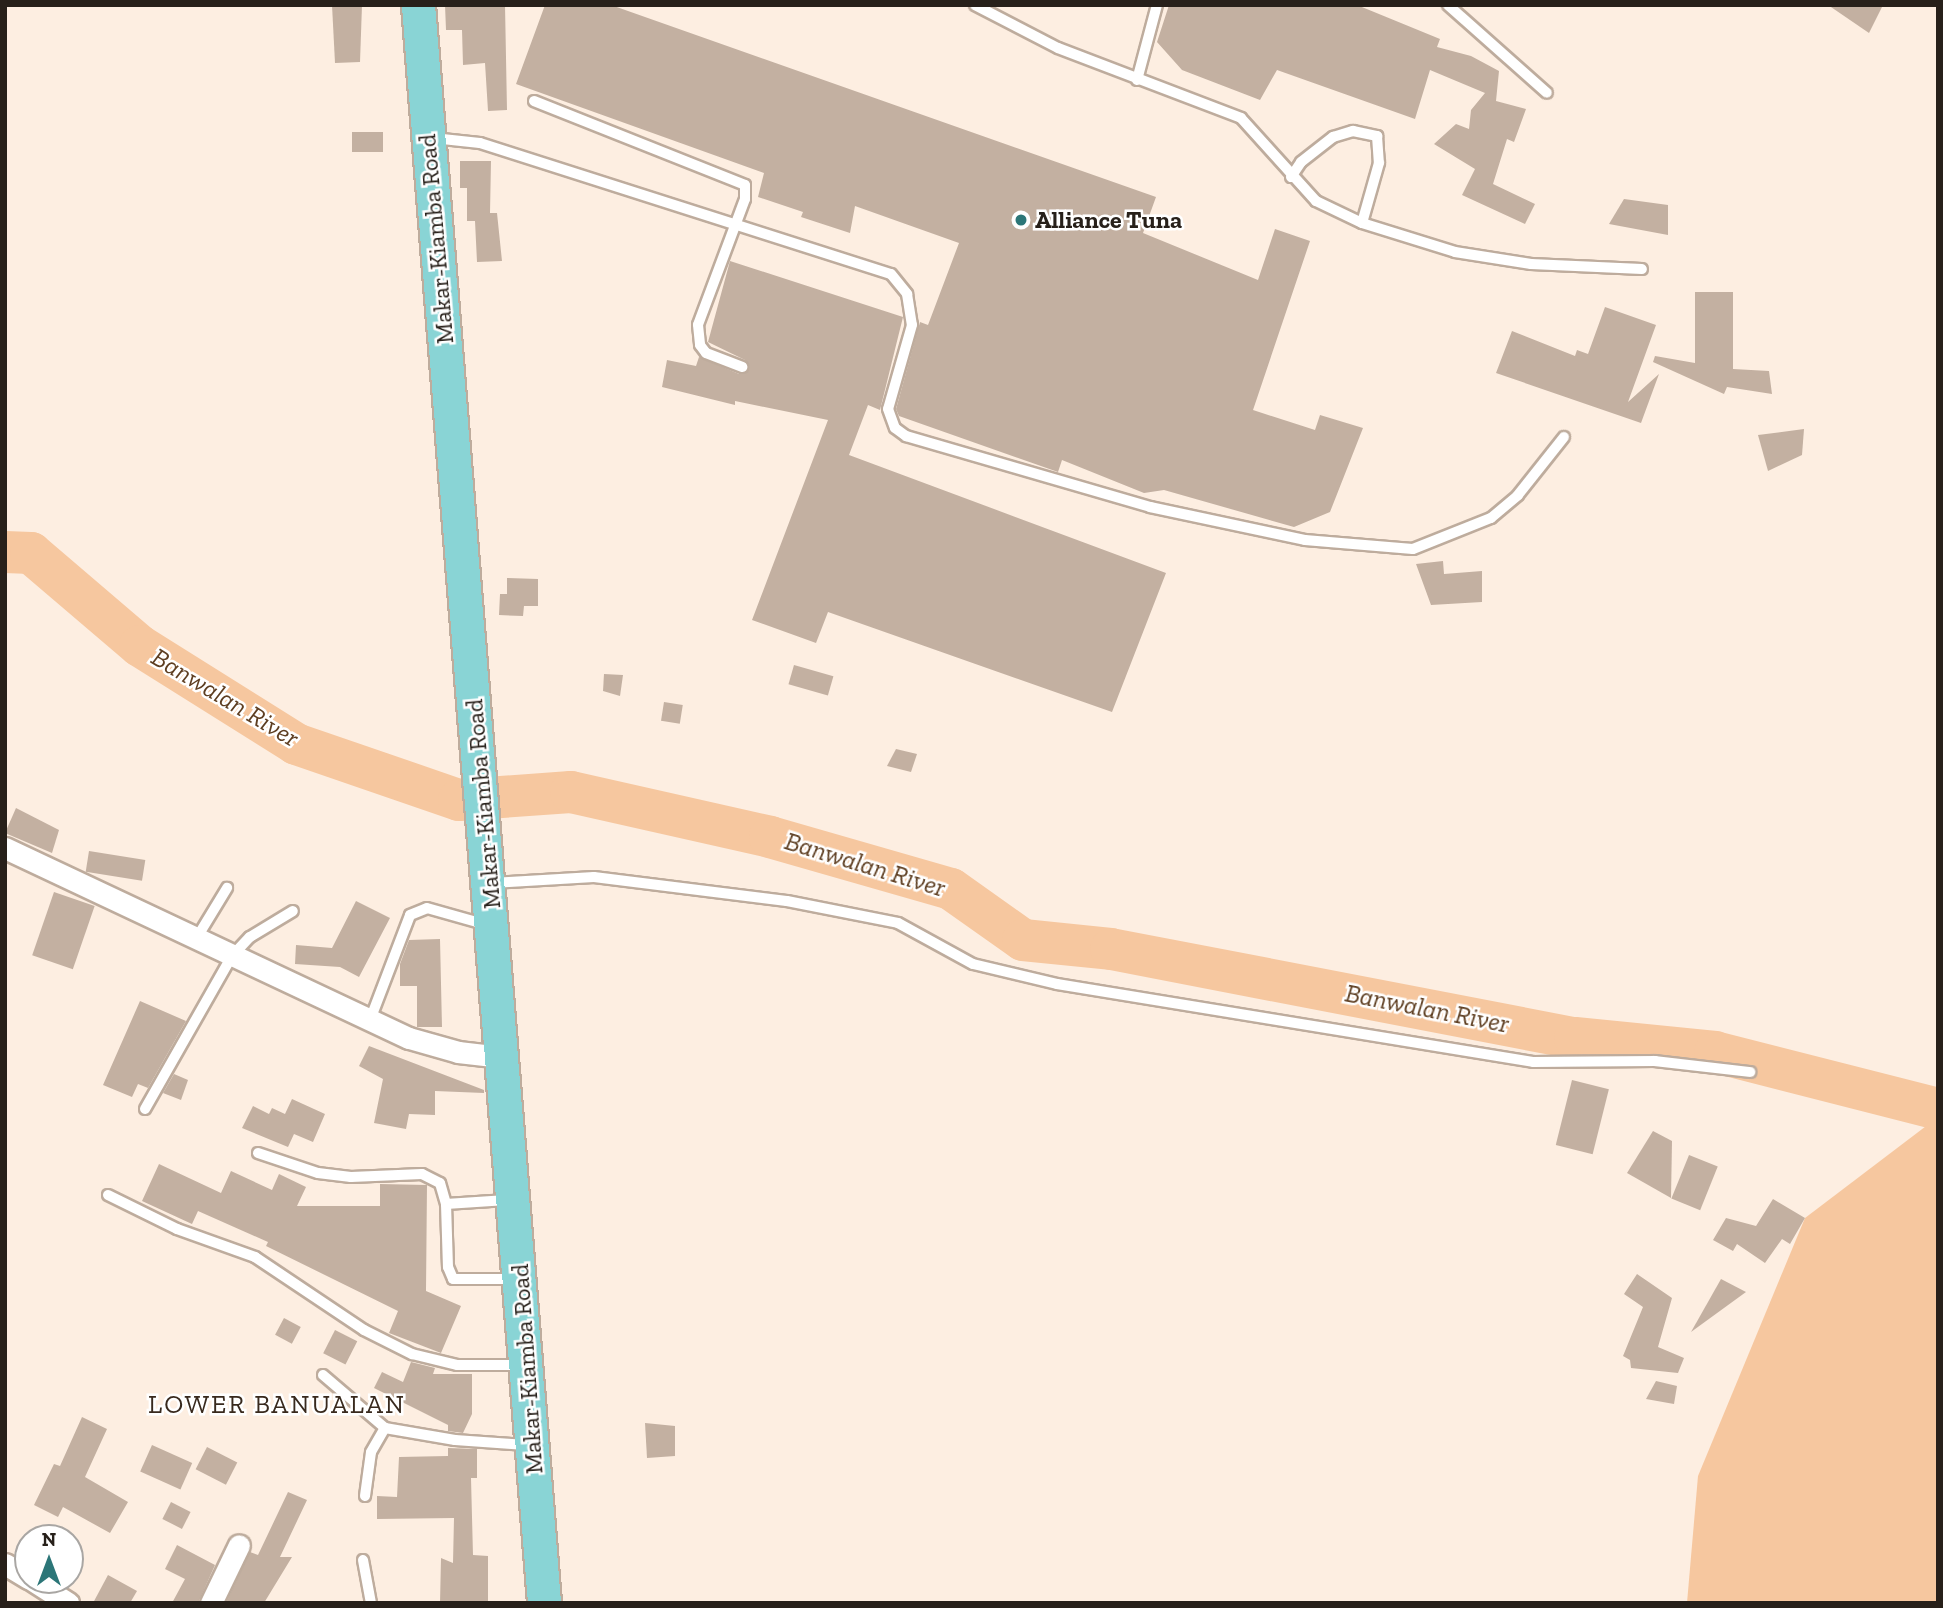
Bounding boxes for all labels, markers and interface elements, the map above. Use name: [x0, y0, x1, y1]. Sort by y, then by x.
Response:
street label: Makar-Kiamba Road: [412, 133, 460, 345]
place label: Alliance Tuna: [1035, 206, 1182, 234]
marker: Alliance Tuna: [1013, 212, 1029, 228]
water label: Banwalan River: [146, 642, 304, 754]
street label: Makar-Kiamba Road: [459, 698, 507, 910]
water label: Banwalan River: [781, 826, 949, 904]
water label: Banwalan River: [1342, 978, 1512, 1040]
street label: Makar-Kiamba Road: [505, 1263, 549, 1475]
district label: LOWER BANUALAN: [150, 1389, 404, 1421]
north arrow: [14, 1524, 84, 1594]
text: N: [42, 1528, 56, 1551]

